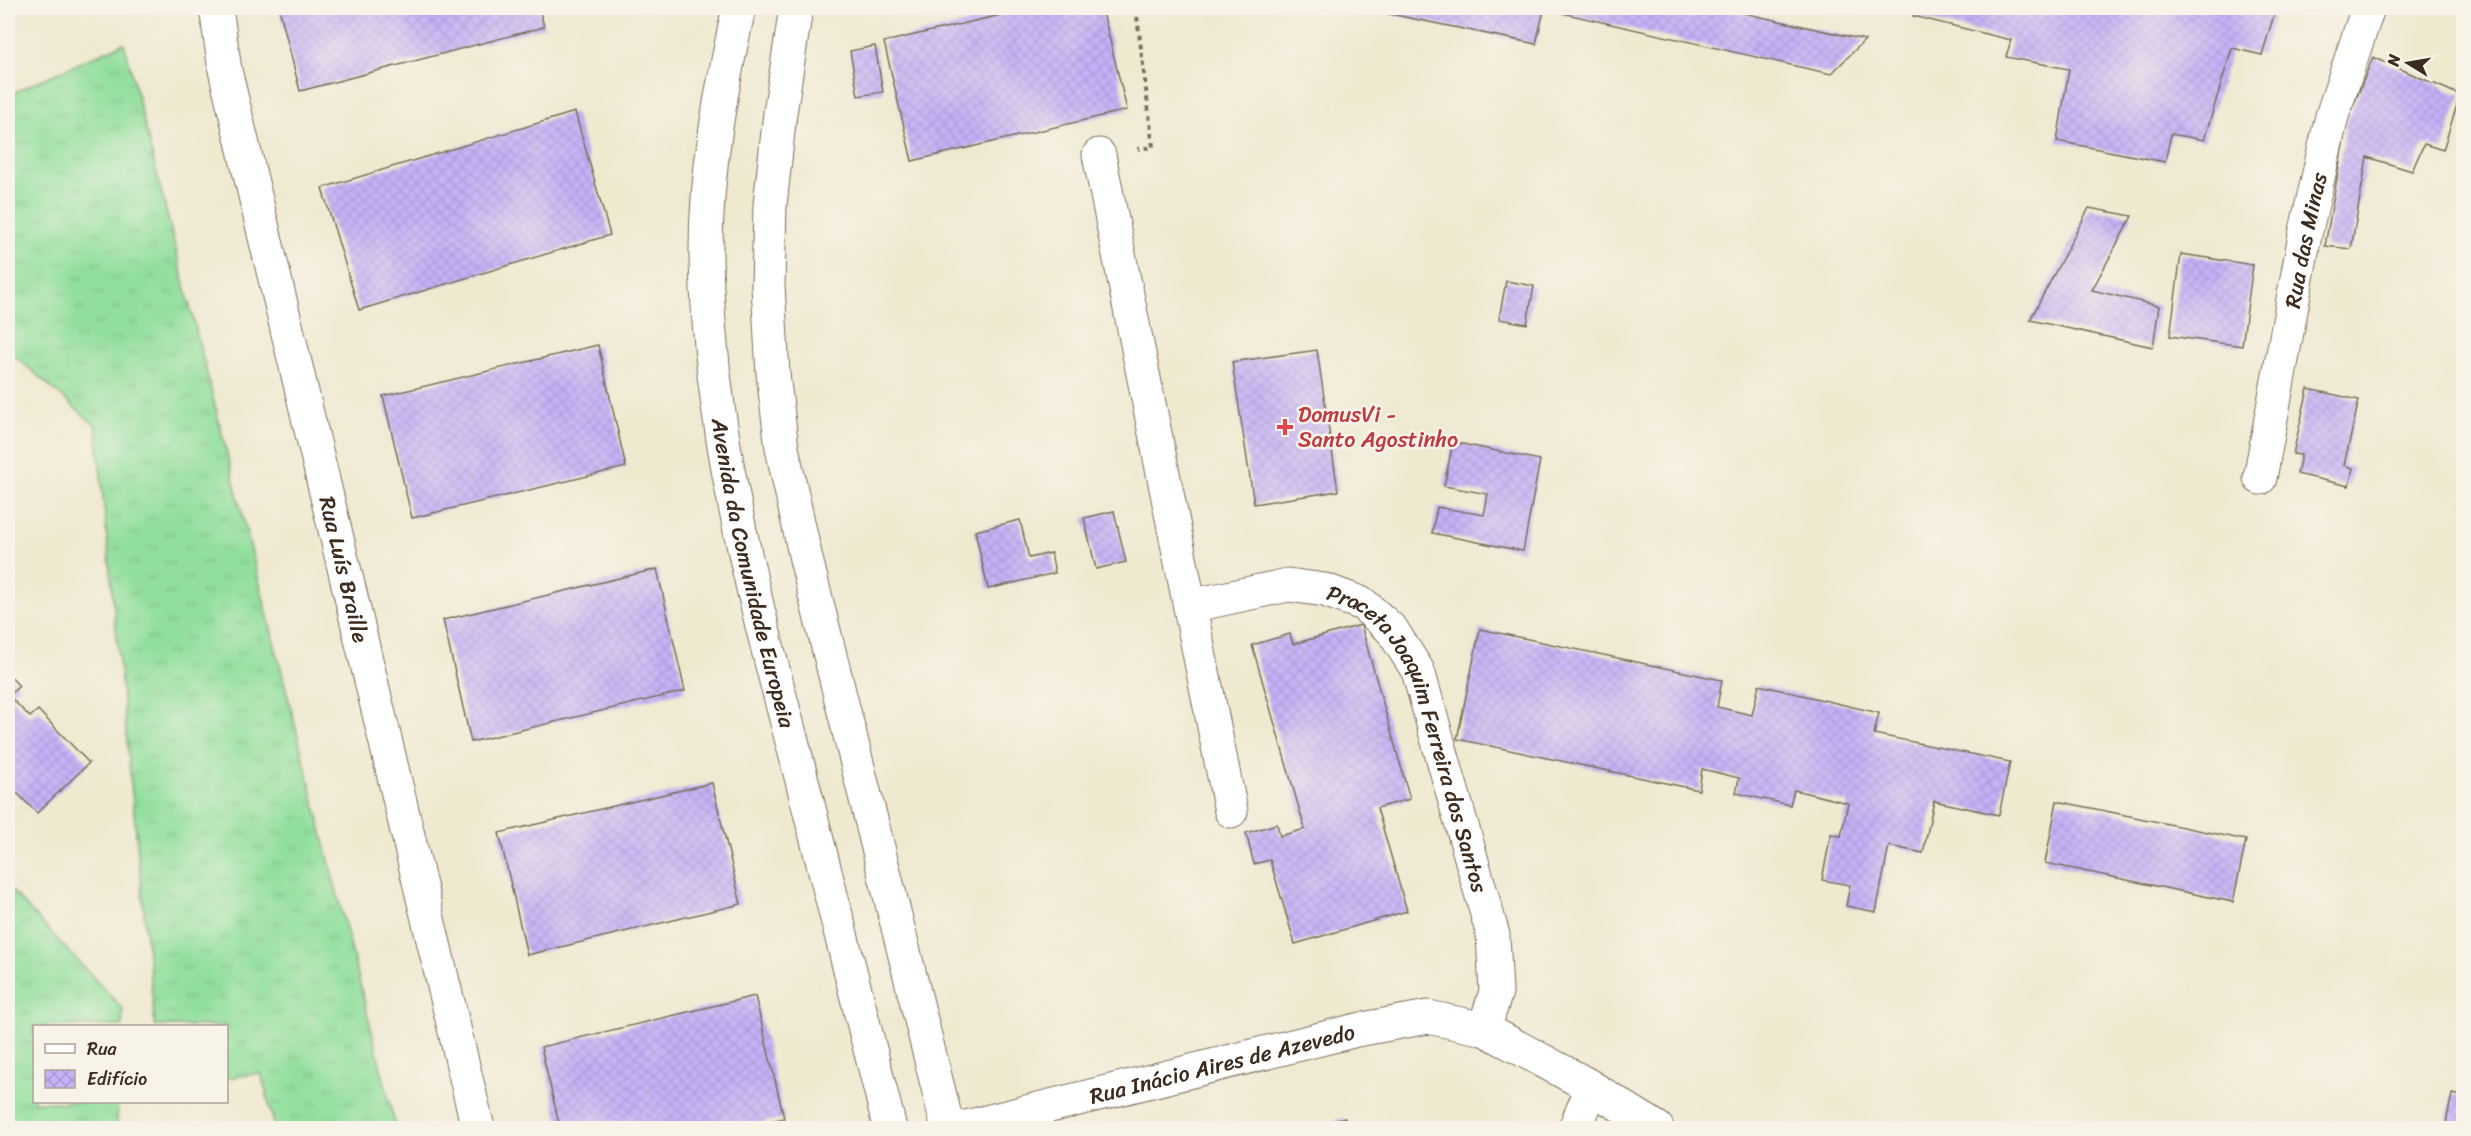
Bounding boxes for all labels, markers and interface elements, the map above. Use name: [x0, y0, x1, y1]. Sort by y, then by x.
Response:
north arrow: [2378, 33, 2438, 93]
text: N: [2378, 51, 2409, 69]
street label: Rua das Minas: [2273, 168, 2339, 311]
place label: DomusVi - Santo Agostinho: [1298, 395, 1458, 459]
street label: Avenida da Comunidade Europeia: [700, 414, 807, 733]
marker: DomusVi - Santo Agostinho: [1276, 418, 1294, 436]
street label: Rua Luís Braille: [308, 492, 380, 647]
street label: Praceta Joaquim Ferreira dos Santos: [1321, 573, 1499, 898]
street label: Rua Inácio Aires de Azevedo: [1086, 1012, 1359, 1116]
legend: [33, 1025, 228, 1103]
text: Rua: [87, 1033, 118, 1065]
text: Edifício: [87, 1063, 147, 1095]

